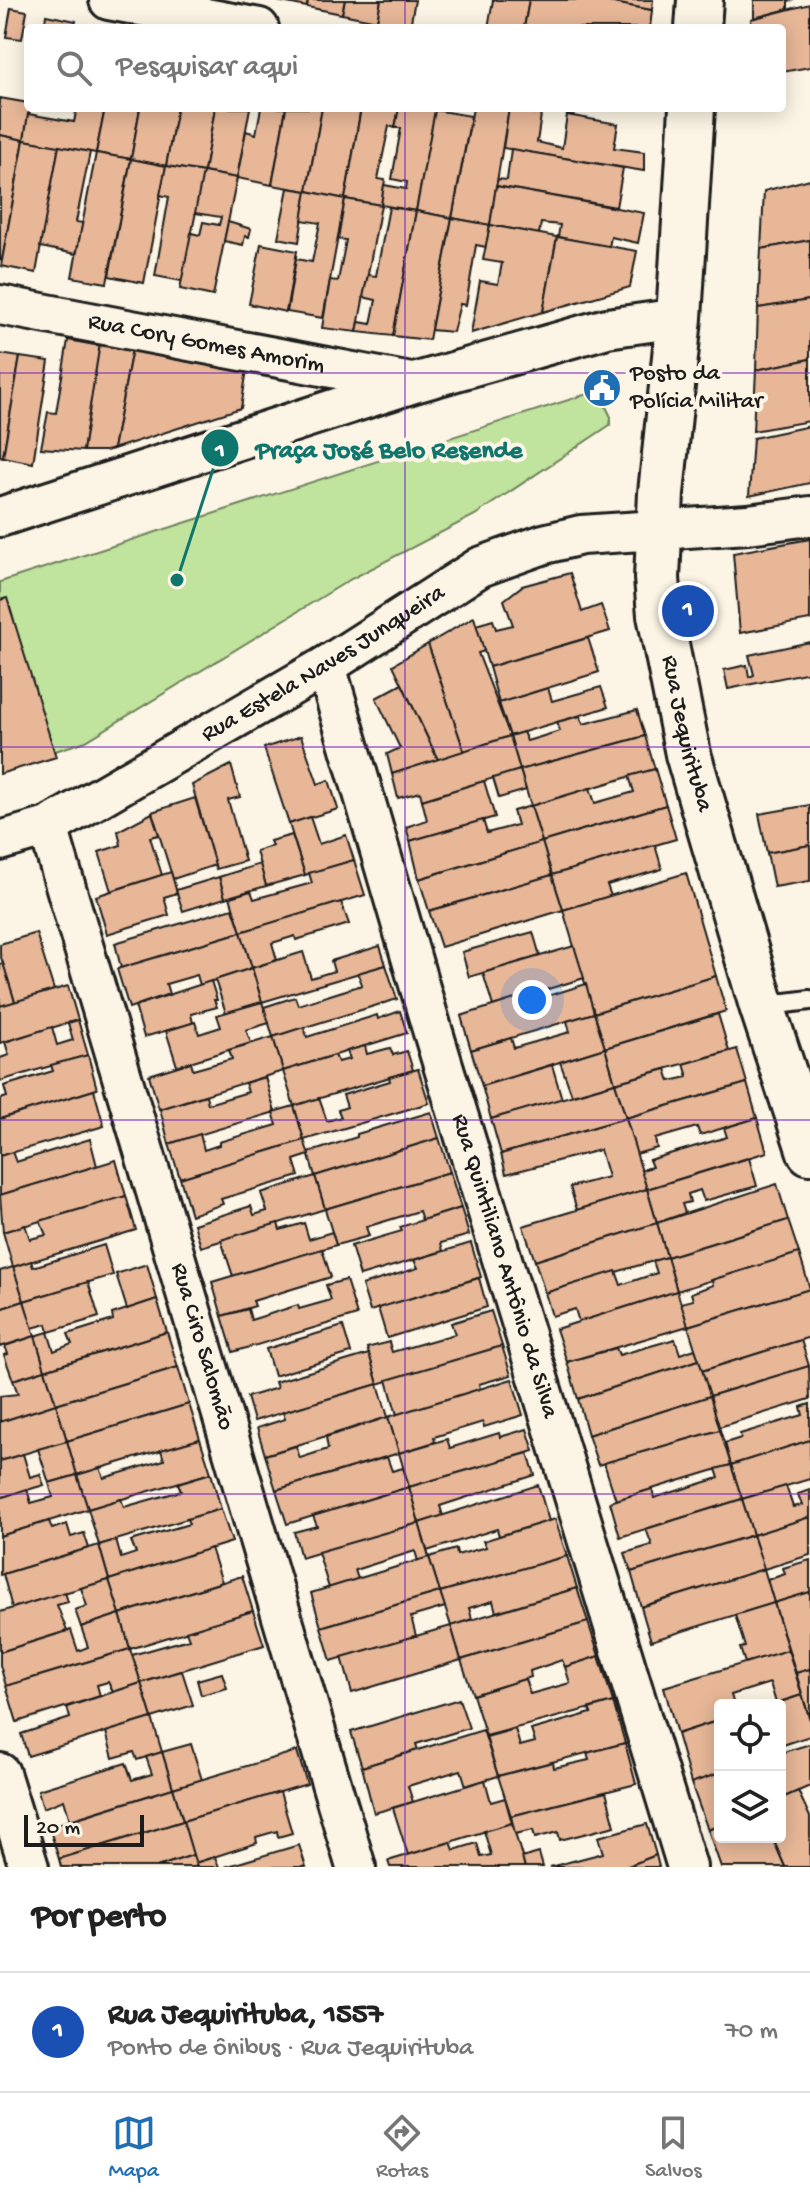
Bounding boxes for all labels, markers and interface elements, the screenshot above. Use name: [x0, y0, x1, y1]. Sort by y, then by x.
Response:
search box: [24, 24, 786, 112]
icon: search: [52, 46, 96, 90]
text: Pesquisar aqui: [116, 51, 298, 86]
street label: Rua Cory Gomes Amorim: [86, 308, 327, 381]
place label: Posto da Polícia Militar: [629, 360, 765, 417]
public building icon: Posto da Polícia Militar: [581, 367, 623, 409]
callout: Praça José Belo Resende: [200, 423, 538, 473]
text: 1: [214, 437, 225, 466]
text: Praça José Belo Resende: [254, 437, 524, 468]
street label: Rua Estela Naves Junqueira: [196, 578, 451, 749]
pin: 1: [662, 581, 714, 641]
street label: Rua Jequirituba: [654, 653, 719, 816]
your location: [512, 980, 552, 1020]
street label: Rua Quintiliano Antônio da Silva: [444, 1110, 564, 1422]
street label: Rua Ciro Salomão: [163, 1260, 240, 1434]
map controls: [714, 1699, 786, 1843]
button: locate: [714, 1699, 786, 1771]
button: layers: [714, 1771, 786, 1843]
scale bar: [24, 1811, 144, 1847]
text: 20 m: [36, 1816, 80, 1842]
text: Por perto: [32, 1899, 166, 1939]
text: Rua Jequirituba, 1557: [108, 1999, 383, 2034]
text: 1: [53, 2017, 63, 2048]
text: 70 m: [725, 2017, 778, 2048]
text: Ponto de ônibus · Rua Jequirituba: [108, 2034, 474, 2065]
tab: Mapa: [108, 2111, 159, 2185]
tab: Rotas: [376, 2111, 428, 2185]
tab: Salvos: [645, 2111, 702, 2185]

